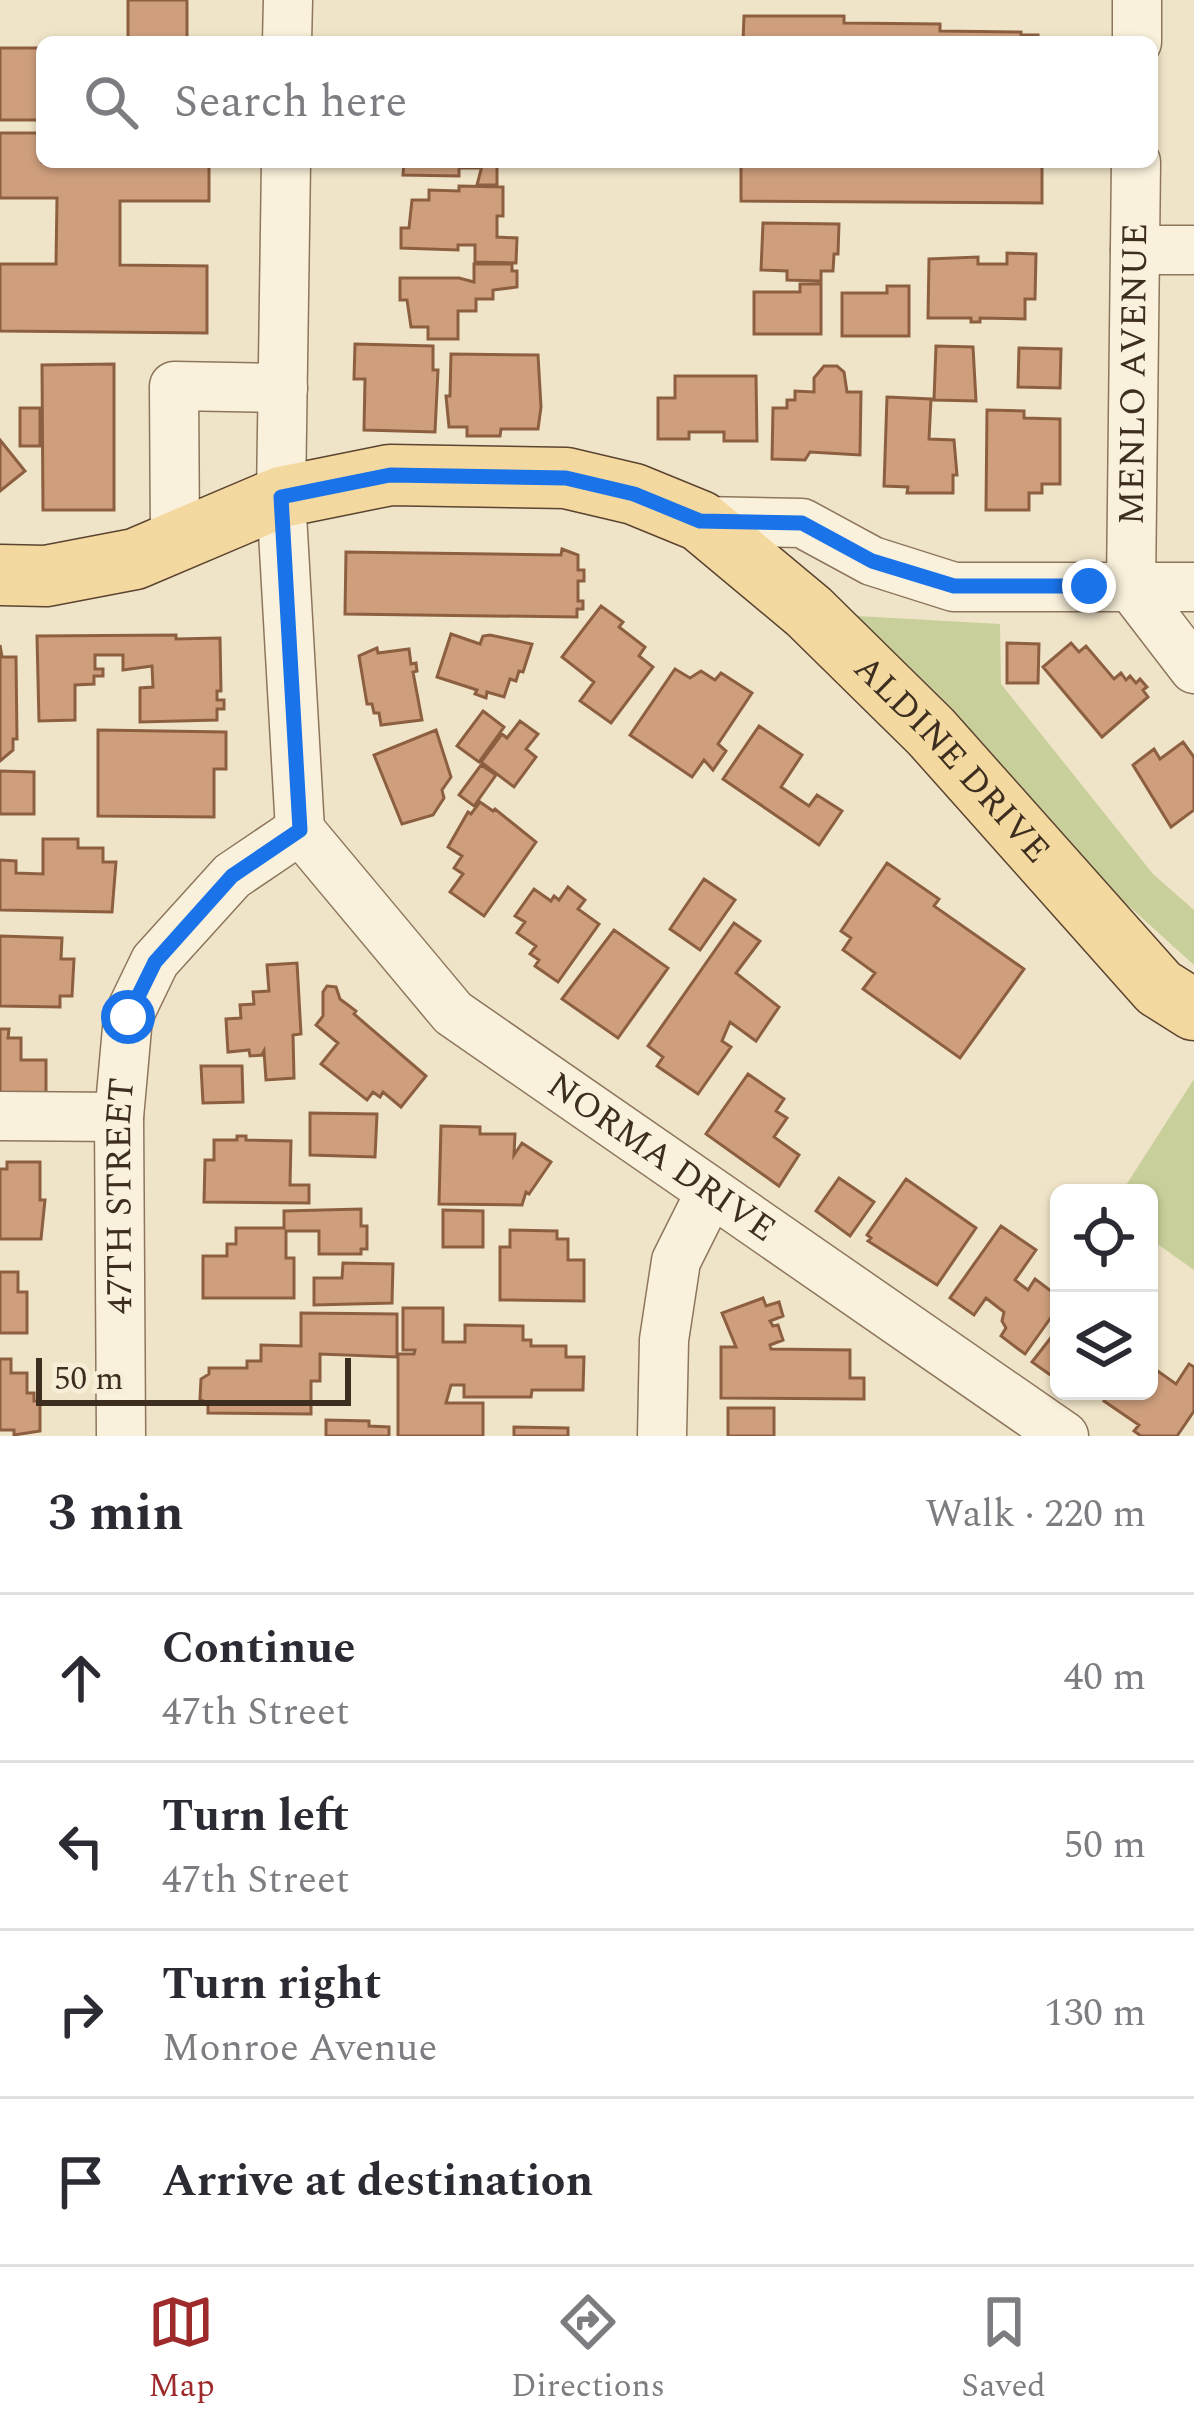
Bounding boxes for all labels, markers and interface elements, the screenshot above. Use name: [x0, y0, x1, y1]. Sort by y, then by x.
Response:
search box: [36, 36, 1158, 168]
text: Search here: [174, 68, 407, 137]
icon: search: [78, 69, 144, 135]
street label: MENLO AVENUE: [1104, 223, 1163, 525]
route end: [1062, 559, 1116, 613]
street label: ALDINE DRIVE: [841, 642, 1063, 876]
route start: [101, 990, 155, 1044]
street label: NORMA DRIVE: [536, 1058, 787, 1256]
street label: 47TH STREET: [91, 1075, 150, 1315]
map controls: [1050, 1184, 1158, 1400]
button: locate: [1050, 1184, 1158, 1292]
button: layers: [1050, 1292, 1158, 1400]
scale bar: [36, 1352, 351, 1405]
text: 50 m: [54, 1354, 124, 1404]
text: 3 min: [48, 1475, 184, 1553]
text: Walk · 220 m: [925, 1485, 1146, 1544]
text: Continue: [162, 1614, 355, 1683]
icon: ahead: [48, 1645, 114, 1711]
text: 40 m: [1064, 1648, 1146, 1707]
text: 47th Street: [162, 1683, 350, 1742]
text: Turn left: [162, 1782, 349, 1851]
icon: left: [48, 1813, 114, 1879]
text: 50 m: [1064, 1816, 1146, 1875]
text: 47th Street: [162, 1851, 350, 1910]
text: Turn right: [162, 1950, 381, 2019]
icon: right: [48, 1981, 114, 2047]
text: 130 m: [1044, 1984, 1146, 2043]
text: Monroe Avenue: [162, 2019, 437, 2078]
text: Arrive at destination: [162, 2147, 593, 2216]
icon: arrive: [48, 2149, 114, 2215]
tab: Map: [148, 2289, 215, 2411]
tab: Directions: [511, 2289, 665, 2411]
tab: Saved: [961, 2289, 1046, 2411]

